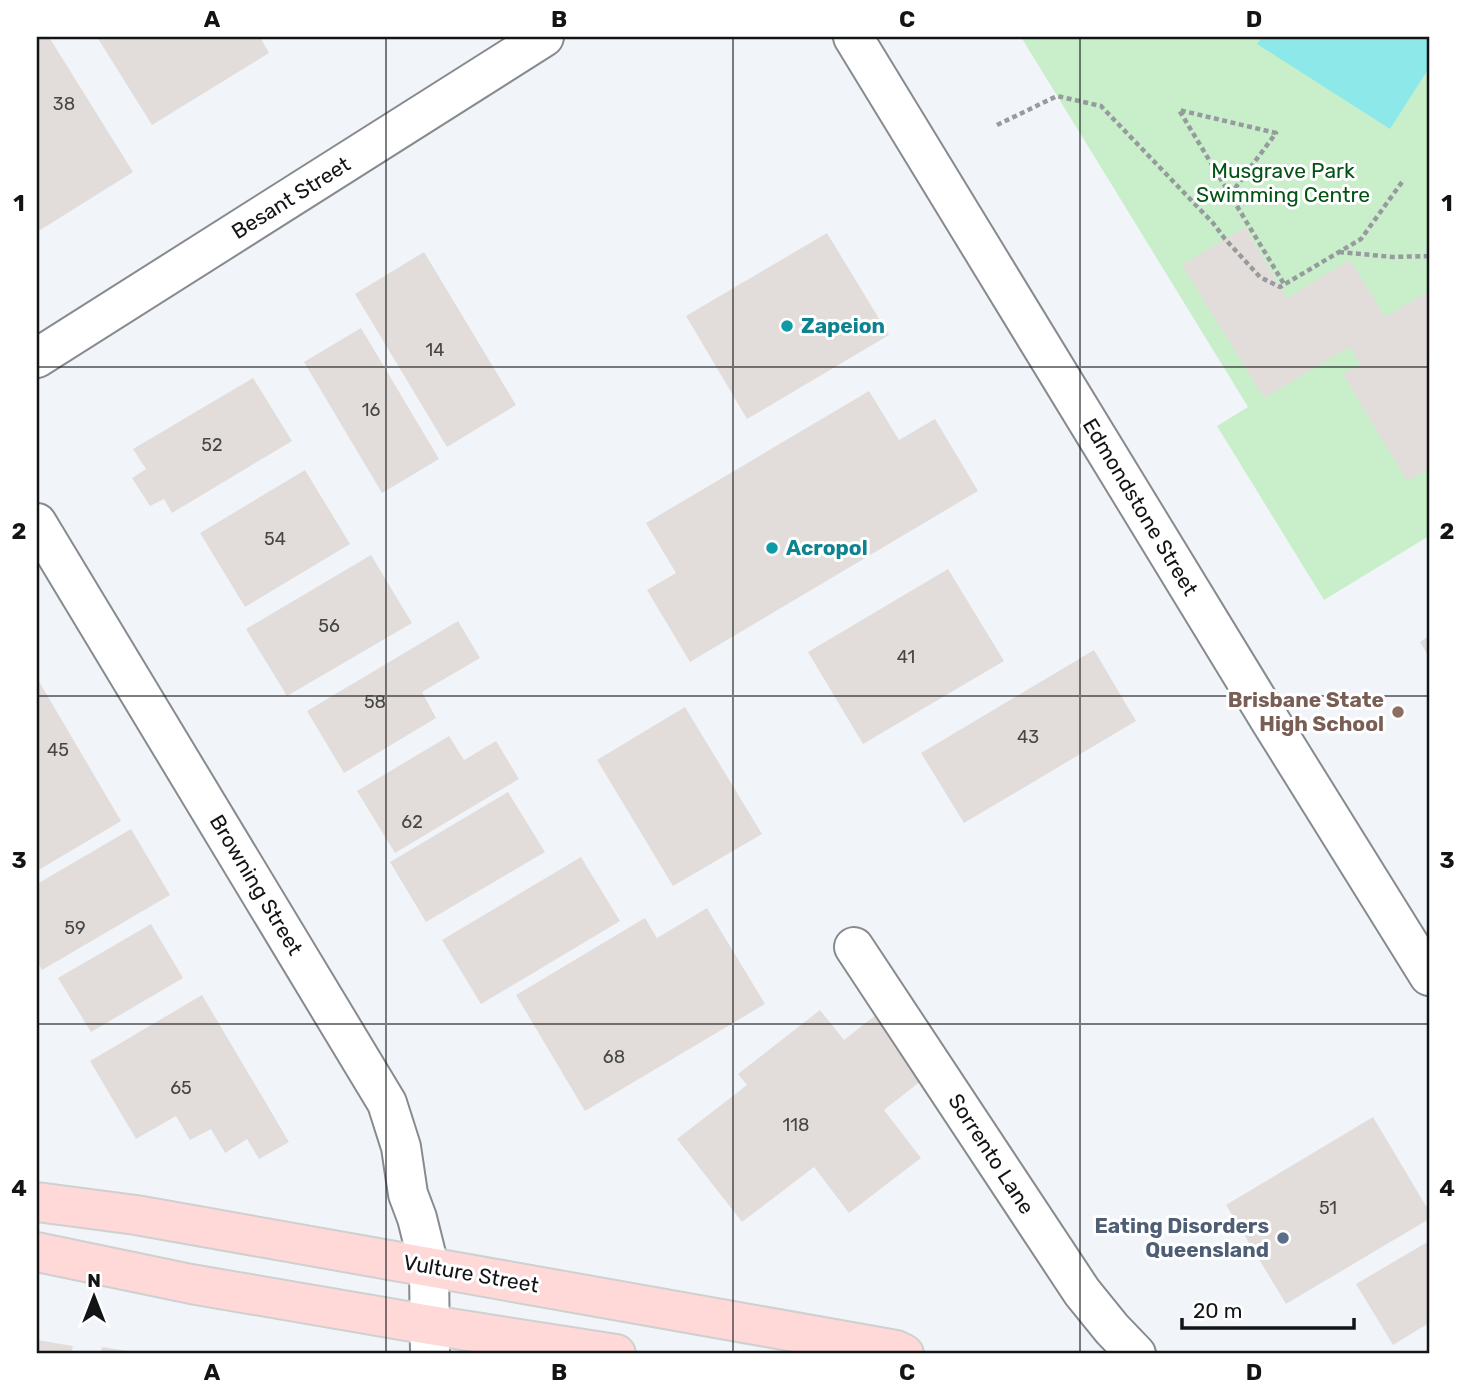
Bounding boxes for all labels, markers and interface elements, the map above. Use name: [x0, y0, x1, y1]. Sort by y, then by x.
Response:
text: A: [204, 5, 221, 33]
text: B: [551, 5, 567, 33]
text: C: [899, 5, 915, 33]
text: D: [1246, 5, 1262, 33]
house number: 38: [53, 93, 75, 115]
street label: Besant Street: [227, 151, 354, 244]
park label: Musgrave Park Swimming Centre: [1196, 158, 1370, 207]
text: 1: [13, 189, 25, 217]
text: 1: [1441, 189, 1453, 217]
place label: Zapeion: [801, 313, 885, 338]
marker: Zapeion: [779, 318, 795, 334]
house number: 14: [426, 339, 444, 361]
house number: 16: [362, 399, 380, 421]
street label: Edmondstone Street: [1078, 414, 1203, 600]
house number: 52: [201, 434, 223, 456]
text: 2: [12, 517, 26, 545]
text: 2: [1440, 517, 1454, 545]
house number: 54: [264, 528, 286, 550]
place label: Acropol: [786, 535, 868, 560]
marker: Acropol: [764, 540, 780, 556]
house number: 56: [318, 615, 340, 637]
house number: 41: [897, 646, 915, 668]
place label: Brisbane State High School: [1228, 687, 1384, 736]
house number: 58: [364, 691, 386, 713]
marker: Brisbane State High School: [1390, 704, 1406, 720]
house number: 43: [1017, 726, 1039, 748]
house number: 45: [47, 739, 69, 761]
street label: Browning Street: [205, 810, 308, 959]
house number: 62: [401, 811, 423, 833]
text: 3: [11, 846, 27, 874]
text: 3: [1439, 846, 1455, 874]
house number: 59: [64, 917, 86, 939]
house number: 68: [603, 1046, 625, 1068]
house number: 65: [170, 1077, 192, 1099]
street label: Sorrento Lane: [943, 1089, 1040, 1219]
house number: 118: [783, 1114, 809, 1136]
text: 4: [11, 1174, 27, 1202]
text: 4: [1439, 1174, 1455, 1202]
house number: 51: [1319, 1197, 1337, 1219]
place label: Eating Disorders Queensland: [1094, 1213, 1269, 1262]
marker: Eating Disorders Queensland: [1275, 1230, 1291, 1246]
street label: Vulture Street: [401, 1249, 541, 1298]
north arrow: [60, 1262, 130, 1332]
text: N: [87, 1269, 101, 1292]
scale bar: [1182, 1286, 1354, 1330]
text: 20 m: [1193, 1298, 1242, 1323]
text: A: [204, 1358, 221, 1386]
text: B: [551, 1358, 567, 1386]
text: C: [899, 1358, 915, 1386]
text: D: [1246, 1358, 1262, 1386]

